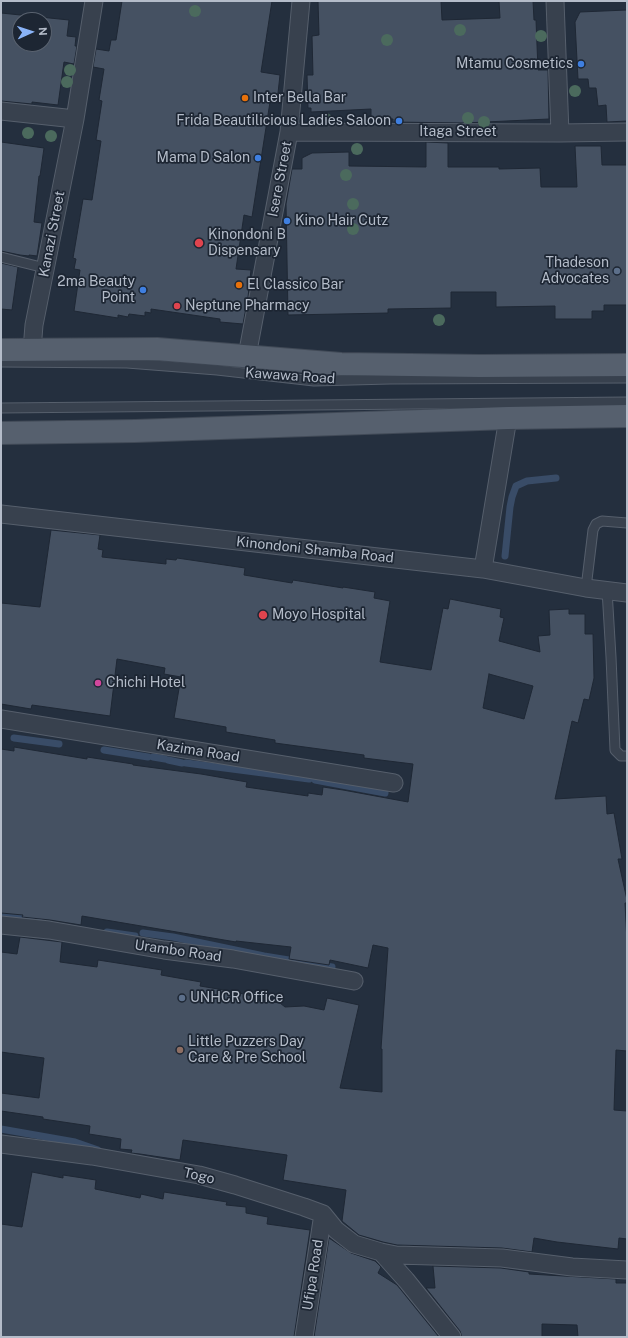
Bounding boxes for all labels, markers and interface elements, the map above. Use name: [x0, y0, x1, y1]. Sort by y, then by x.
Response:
north arrow: [12, 12, 52, 52]
text: N: [37, 27, 49, 36]
place label: Mtamu Cosmetics: [456, 56, 573, 72]
marker: Mtamu Cosmetics: [576, 59, 586, 69]
place label: Inter Bella Bar: [253, 90, 346, 106]
marker: Inter Bella Bar: [240, 93, 250, 103]
place label: Frida Beautilicious Ladies Saloon: [176, 113, 391, 129]
marker: Frida Beautilicious Ladies Saloon: [394, 116, 404, 126]
street label: Itaga Street: [419, 124, 497, 140]
street label: Isere Street: [264, 140, 296, 218]
place label: Mama D Salon: [157, 150, 250, 166]
marker: Mama D Salon: [253, 153, 263, 163]
street label: Kanazi Street: [35, 189, 69, 279]
place label: Kino Hair Cutz: [295, 213, 388, 229]
marker: Kino Hair Cutz: [282, 216, 292, 226]
place label: Kinondoni B Dispensary: [208, 227, 286, 260]
marker: Kinondoni B Dispensary: [193, 237, 205, 249]
place label: Thadeson Advocates: [541, 255, 609, 288]
marker: Thadeson Advocates: [612, 266, 622, 276]
place label: 2ma Beauty Point: [57, 274, 135, 306]
place label: El Classico Bar: [247, 277, 344, 293]
marker: El Classico Bar: [234, 280, 244, 290]
marker: 2ma Beauty Point: [138, 285, 148, 295]
place label: Neptune Pharmacy: [185, 298, 309, 314]
marker: Neptune Pharmacy: [172, 301, 182, 311]
street label: Kawawa Road: [244, 364, 336, 388]
street label: Kinondoni Shamba Road: [235, 533, 395, 567]
place label: Moyo Hospital: [272, 607, 366, 623]
marker: Moyo Hospital: [257, 609, 269, 621]
place label: Chichi Hotel: [106, 675, 185, 691]
marker: Chichi Hotel: [93, 678, 103, 688]
street label: Kazima Road: [155, 736, 241, 766]
street label: Urambo Road: [133, 937, 223, 965]
place label: UNHCR Office: [190, 990, 283, 1006]
marker: UNHCR Office: [177, 993, 187, 1003]
place label: Little Puzzers Day Care & Pre School: [188, 1034, 306, 1066]
marker: Little Puzzers Day Care & Pre School: [175, 1045, 185, 1055]
street label: Togo: [182, 1164, 216, 1188]
street label: Ufipa Road: [299, 1238, 327, 1312]

